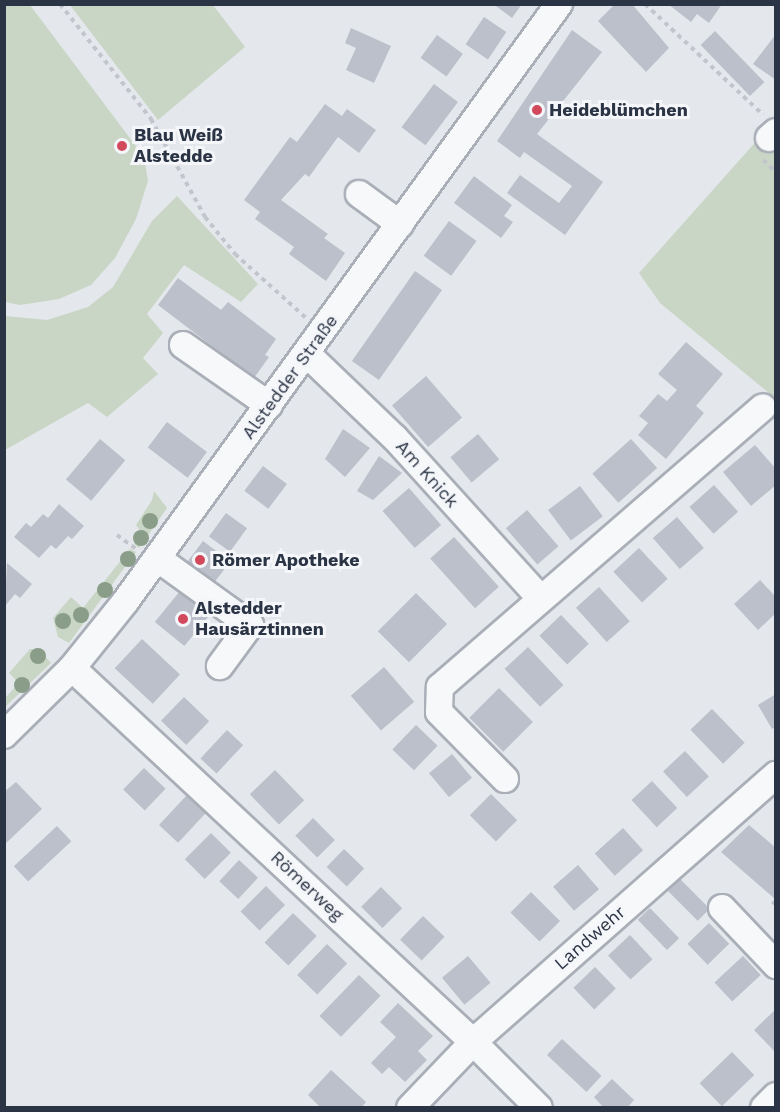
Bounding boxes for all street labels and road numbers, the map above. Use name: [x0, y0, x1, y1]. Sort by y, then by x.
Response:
street label: Alstedder Straße: [237, 310, 343, 444]
street label: Am Knick: [391, 436, 463, 512]
street label: Römerweg: [266, 847, 348, 925]
street label: Landwehr: [550, 901, 630, 975]

